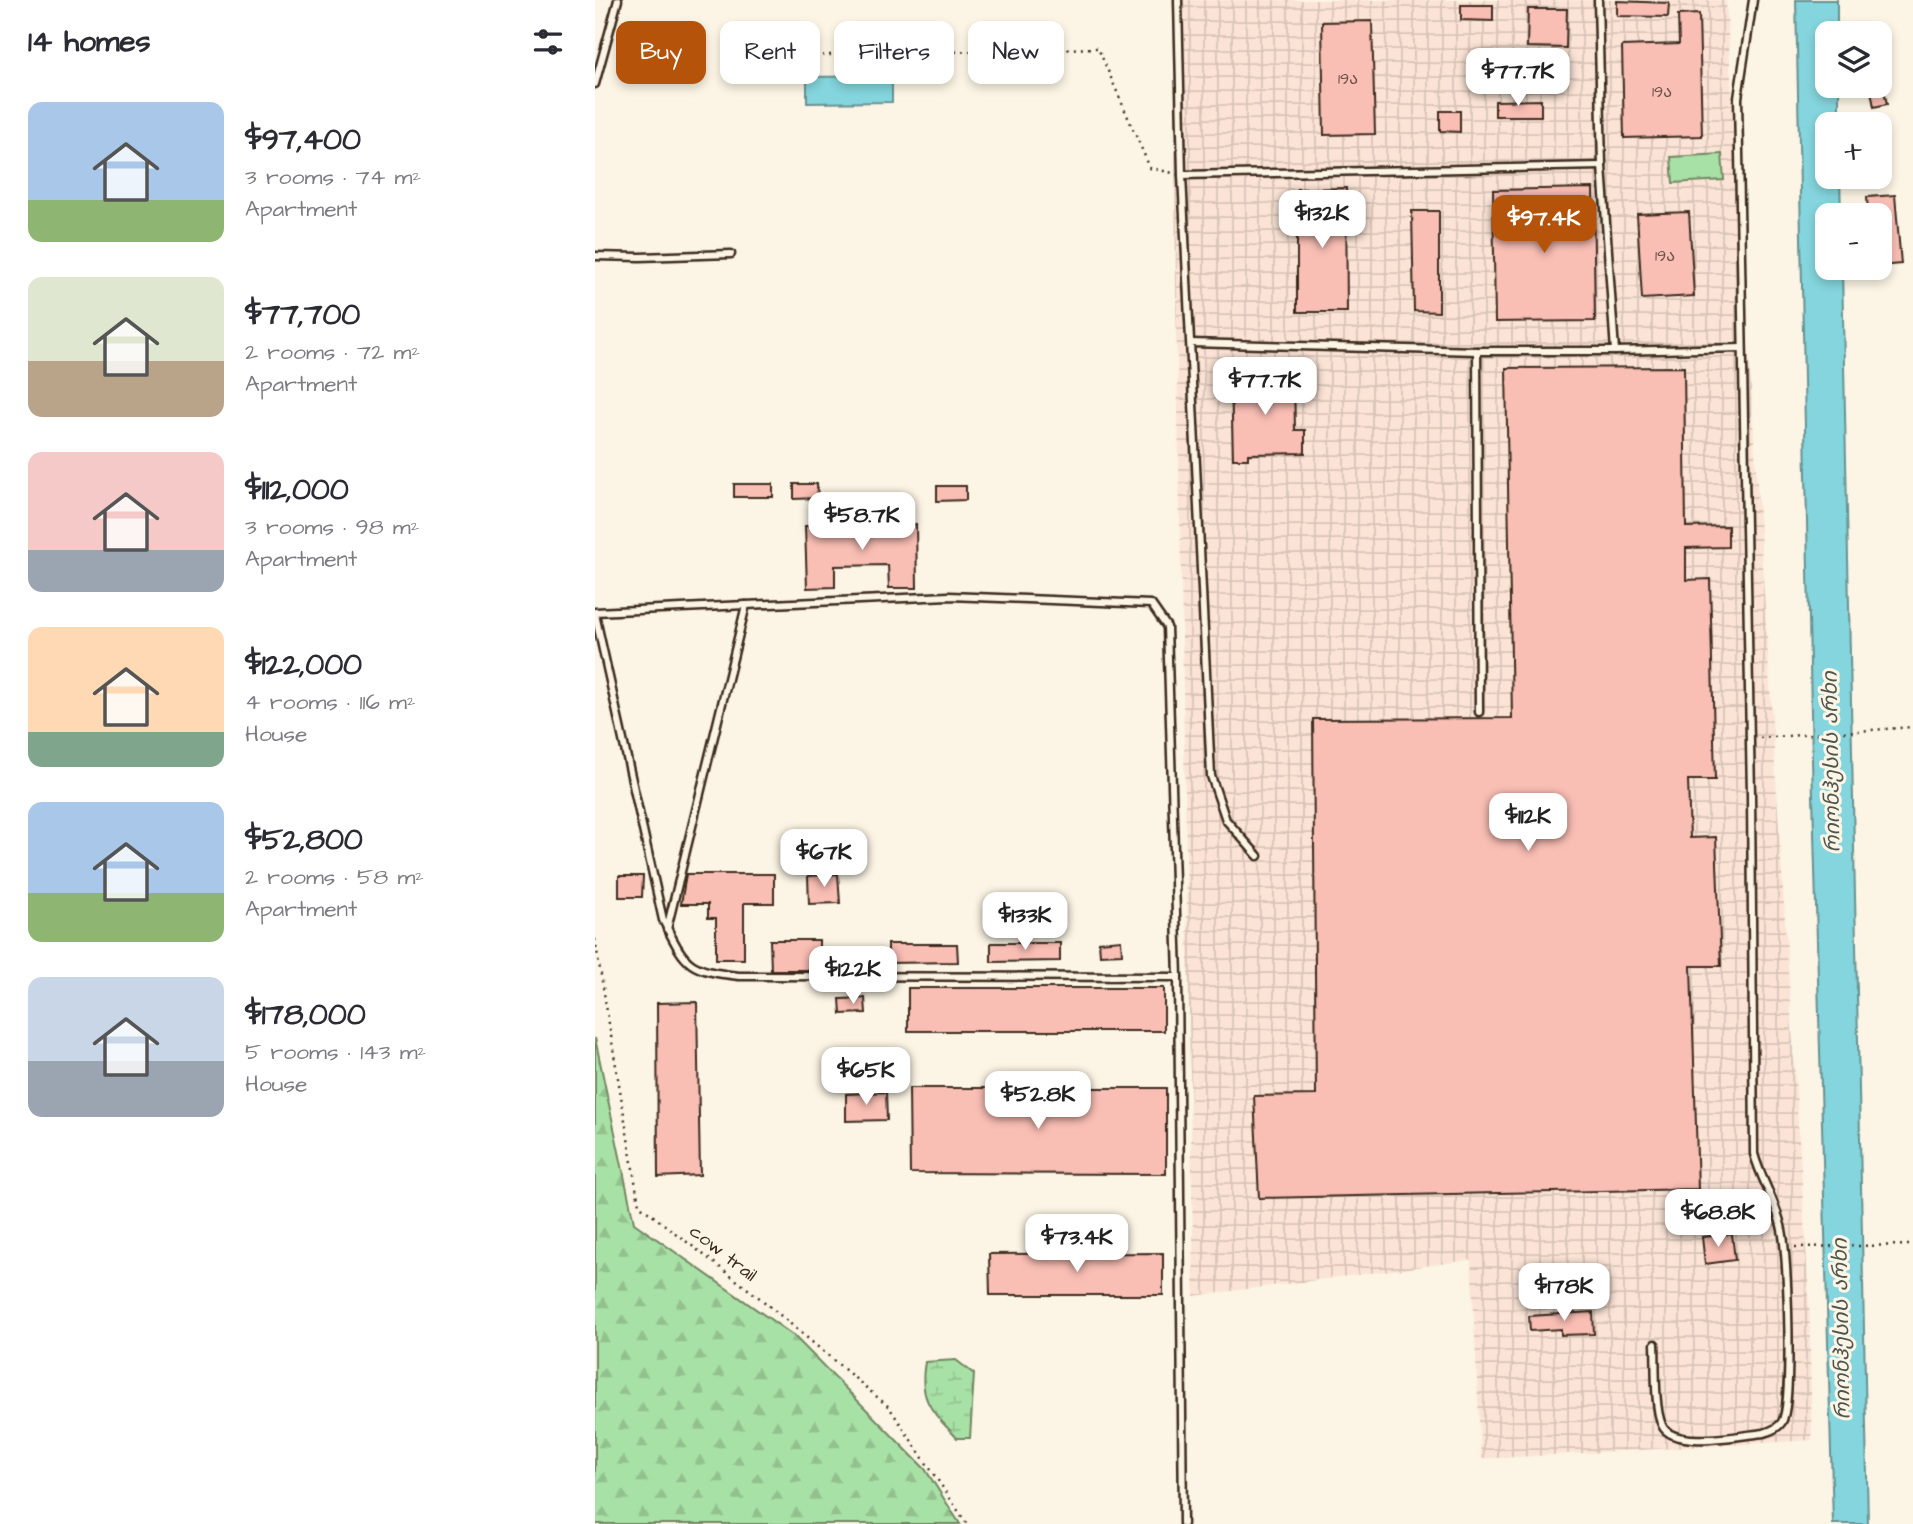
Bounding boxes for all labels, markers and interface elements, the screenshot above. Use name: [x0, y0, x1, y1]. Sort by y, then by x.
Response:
text: 14 homes: [28, 21, 151, 63]
chip: Buy: [616, 21, 706, 84]
chip: Rent: [720, 21, 820, 84]
chip: Filters: [834, 21, 954, 84]
chip: New: [968, 21, 1064, 84]
map controls: [1815, 21, 1892, 280]
button: layers: [1815, 21, 1892, 98]
icon: filters: [529, 23, 567, 61]
pin: $77.7K: [1461, 48, 1575, 108]
text: $77.7K: [1482, 55, 1554, 87]
house number: 19ა: [1338, 68, 1358, 90]
house number: 19ა: [1652, 81, 1672, 103]
button: +: [1815, 112, 1892, 189]
text: $97,400: [245, 119, 361, 161]
icon: home: [84, 130, 168, 214]
text: 3 rooms · 74 m²: [245, 161, 421, 193]
pin: $132K: [1273, 190, 1371, 250]
text: Apartment: [245, 193, 357, 225]
pin: $97.4K: [1487, 196, 1601, 255]
text: $132K: [1295, 197, 1349, 229]
text: $97.4K: [1508, 202, 1580, 234]
button: −: [1815, 203, 1892, 280]
house number: 19ა: [1655, 245, 1675, 267]
text: $77,700: [245, 294, 360, 336]
icon: home: [84, 305, 168, 389]
text: 2 rooms · 72 m²: [245, 336, 420, 368]
pin: $77.7K: [1208, 358, 1322, 417]
text: $77.7K: [1229, 364, 1301, 396]
text: Apartment: [245, 368, 357, 400]
text: $112,000: [245, 469, 349, 511]
icon: home: [84, 480, 168, 564]
pin: $58.7K: [805, 492, 919, 552]
text: $58.7K: [824, 499, 900, 531]
text: 3 rooms · 98 m²: [245, 511, 419, 543]
text: Apartment: [245, 543, 357, 575]
text: $122,000: [245, 644, 362, 686]
icon: home: [84, 655, 168, 739]
water label: რიონჰესის არხი: [1815, 670, 1848, 853]
text: 4 rooms · 116 m²: [245, 686, 416, 718]
text: House: [245, 718, 308, 750]
pin: $112K: [1479, 794, 1577, 853]
text: $112K: [1505, 800, 1551, 832]
text: $52,800: [245, 819, 363, 861]
icon: home: [84, 830, 168, 914]
pin: $67K: [783, 830, 865, 889]
text: $67K: [796, 836, 852, 868]
text: 2 rooms · 58 m²: [245, 861, 424, 893]
pin: $133K: [976, 892, 1074, 952]
text: Apartment: [245, 893, 357, 925]
text: $133K: [998, 899, 1052, 931]
pin: $122K: [804, 946, 902, 1006]
text: $122K: [825, 953, 881, 985]
text: $178,000: [245, 994, 366, 1036]
icon: home: [84, 1005, 168, 1089]
text: 5 rooms · 143 m²: [245, 1036, 426, 1068]
pin: $65K: [825, 1048, 907, 1107]
text: $65K: [837, 1054, 895, 1086]
text: House: [245, 1068, 308, 1100]
pin: $52.8K: [981, 1072, 1095, 1131]
text: $52.8K: [1001, 1078, 1075, 1110]
pin: $68.8K: [1661, 1190, 1775, 1249]
text: $68.8K: [1681, 1196, 1755, 1228]
pin: $73.4K: [1020, 1214, 1134, 1274]
street label: cow trail: [683, 1218, 763, 1288]
text: $73.4K: [1041, 1221, 1113, 1253]
water label: რიონჰესის არხი: [1825, 1237, 1858, 1420]
pin: $178K: [1515, 1264, 1613, 1323]
text: $178K: [1535, 1270, 1593, 1302]

